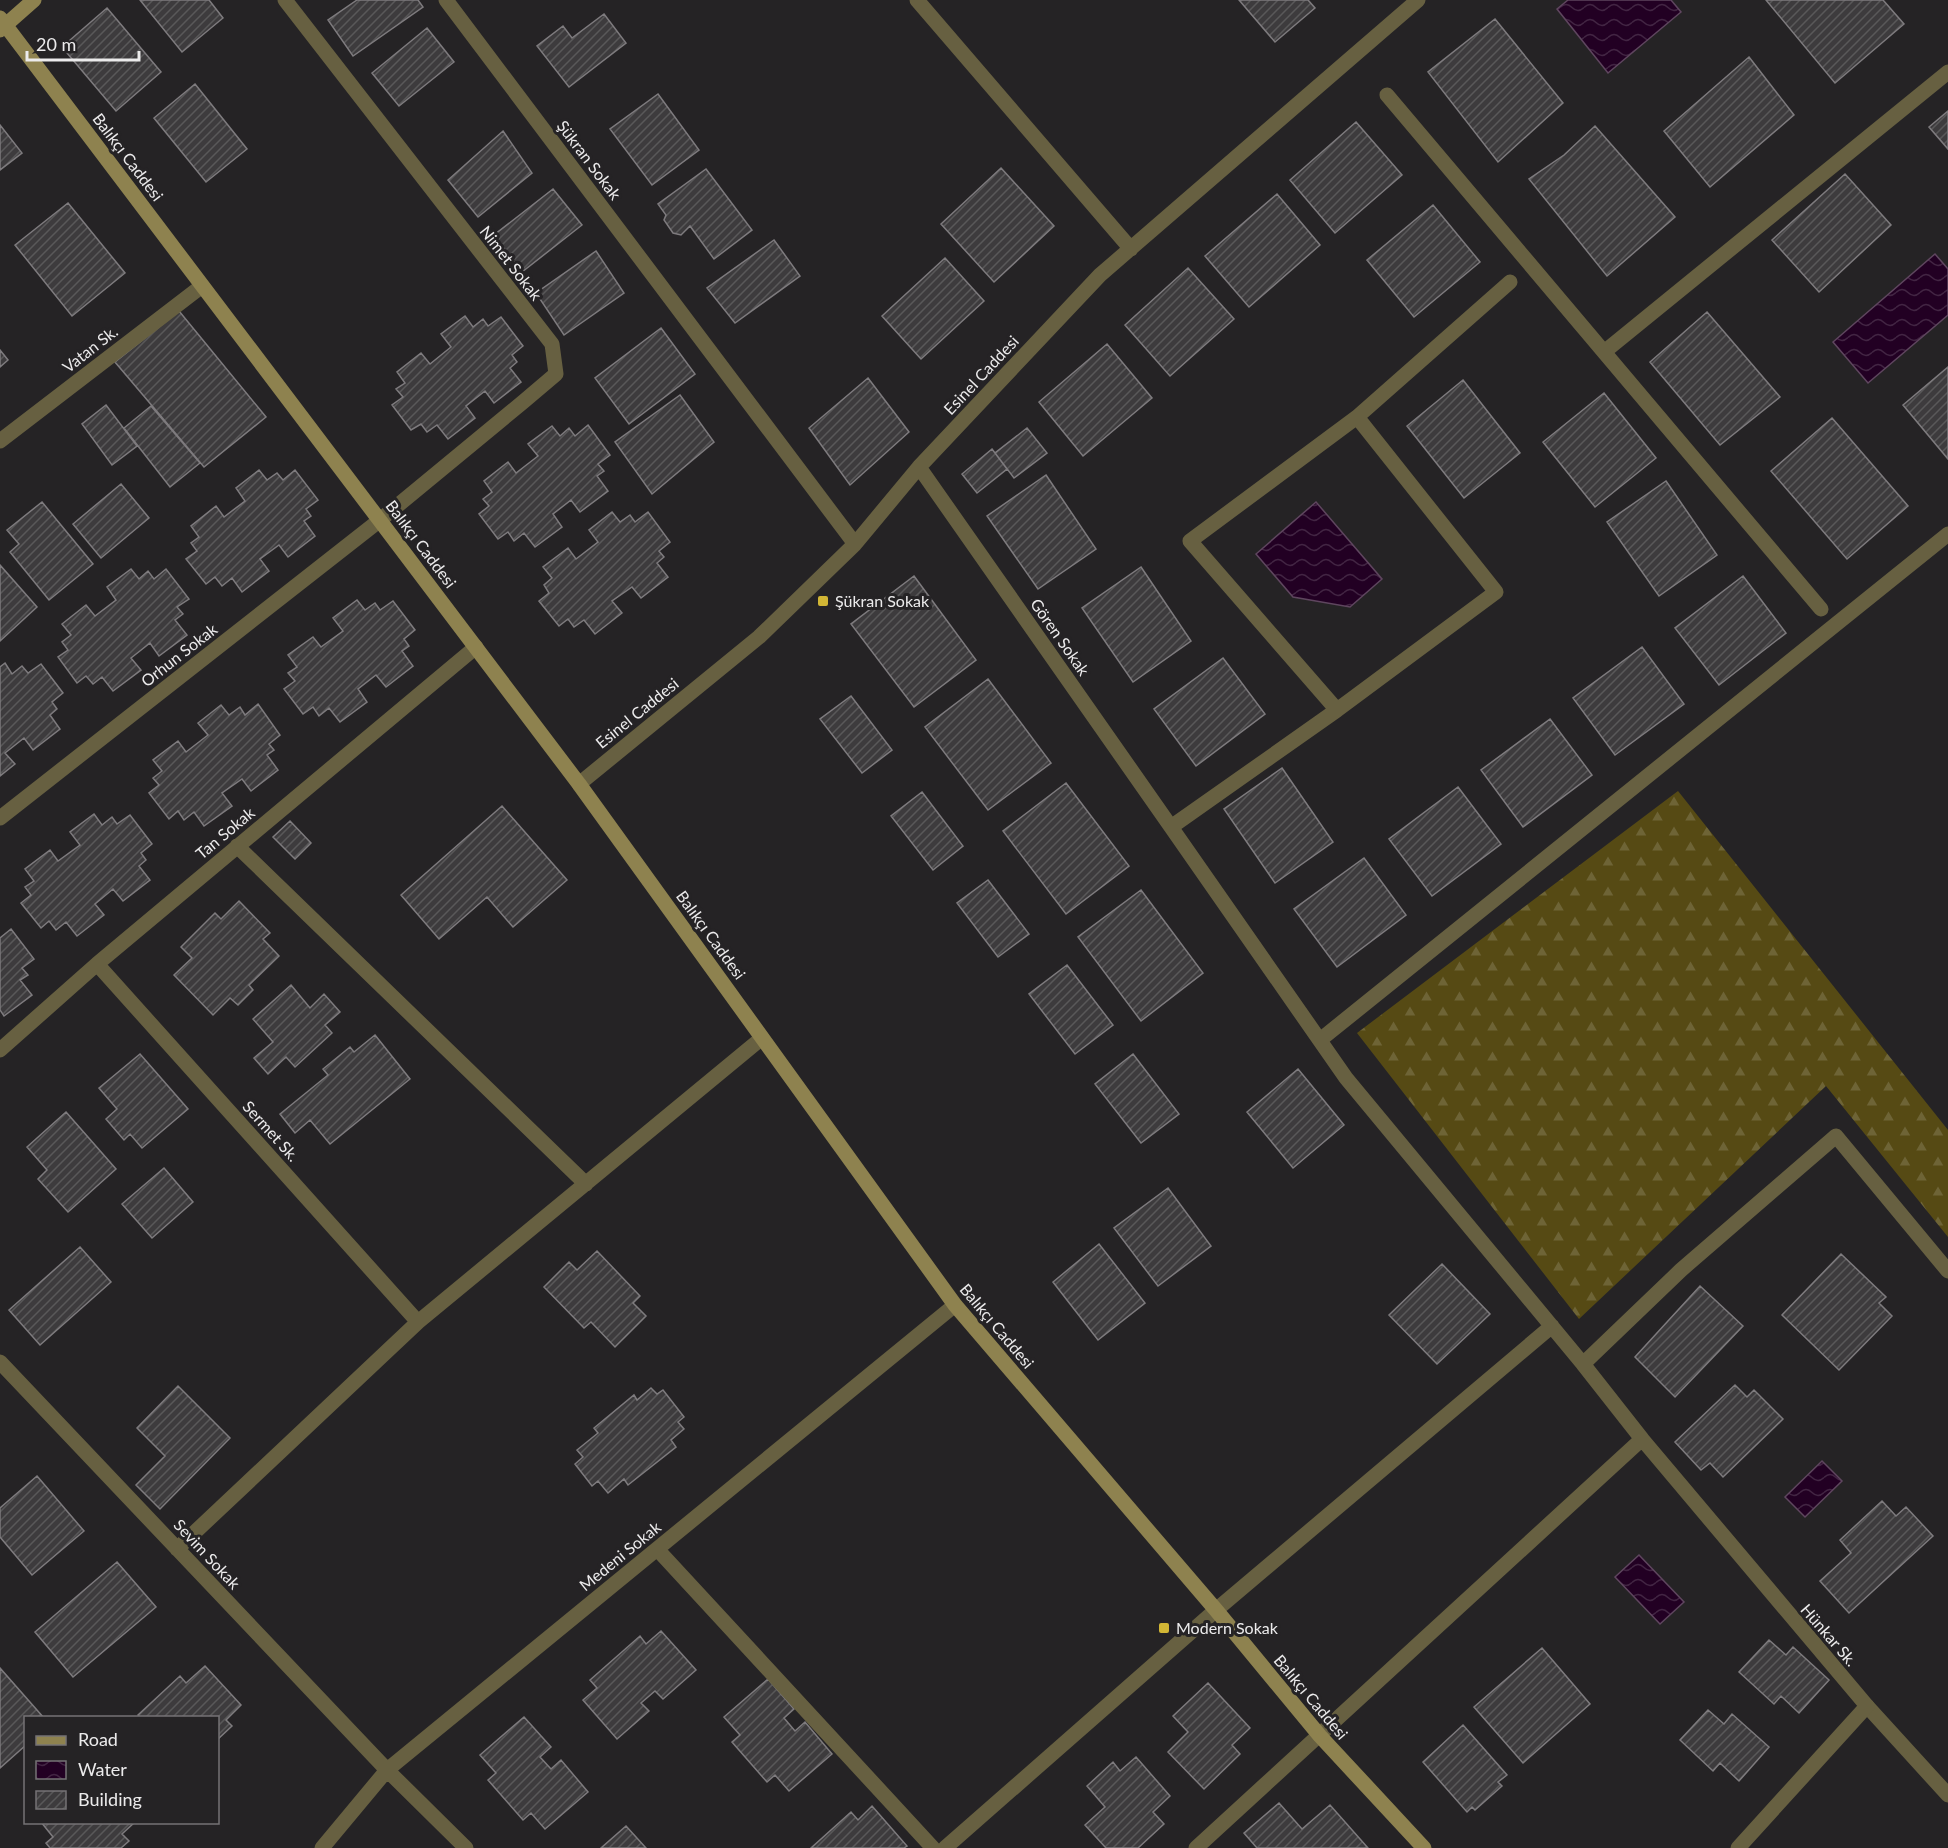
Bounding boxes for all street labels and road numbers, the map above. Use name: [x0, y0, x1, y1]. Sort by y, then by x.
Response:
street label: Balıkçı Caddesi: [89, 109, 168, 204]
street label: Şükran Sokak: [553, 116, 626, 204]
street label: Nimet Sokak: [476, 222, 547, 304]
street label: Vatan Sk.: [58, 321, 121, 376]
street label: Esinel Caddesi: [939, 331, 1022, 418]
street label: Balıkçı Caddesi: [382, 496, 461, 591]
street label: Gören Sokak: [1027, 595, 1094, 680]
street label: Orhun Sokak: [137, 618, 221, 690]
street label: Esinel Caddesi: [591, 673, 682, 752]
street label: Tan Sokak: [192, 802, 258, 863]
street label: Balıkçı Caddesi: [673, 887, 750, 983]
street label: Sermet Sk.: [239, 1097, 303, 1165]
street label: Balıkçı Caddesi: [956, 1279, 1038, 1372]
street label: Sevim Sokak: [170, 1515, 245, 1593]
street label: Medeni Sokak: [575, 1516, 665, 1594]
street label: Hünkar Sk.: [1797, 1600, 1861, 1670]
street label: Balıkçı Caddesi: [1270, 1650, 1352, 1743]

